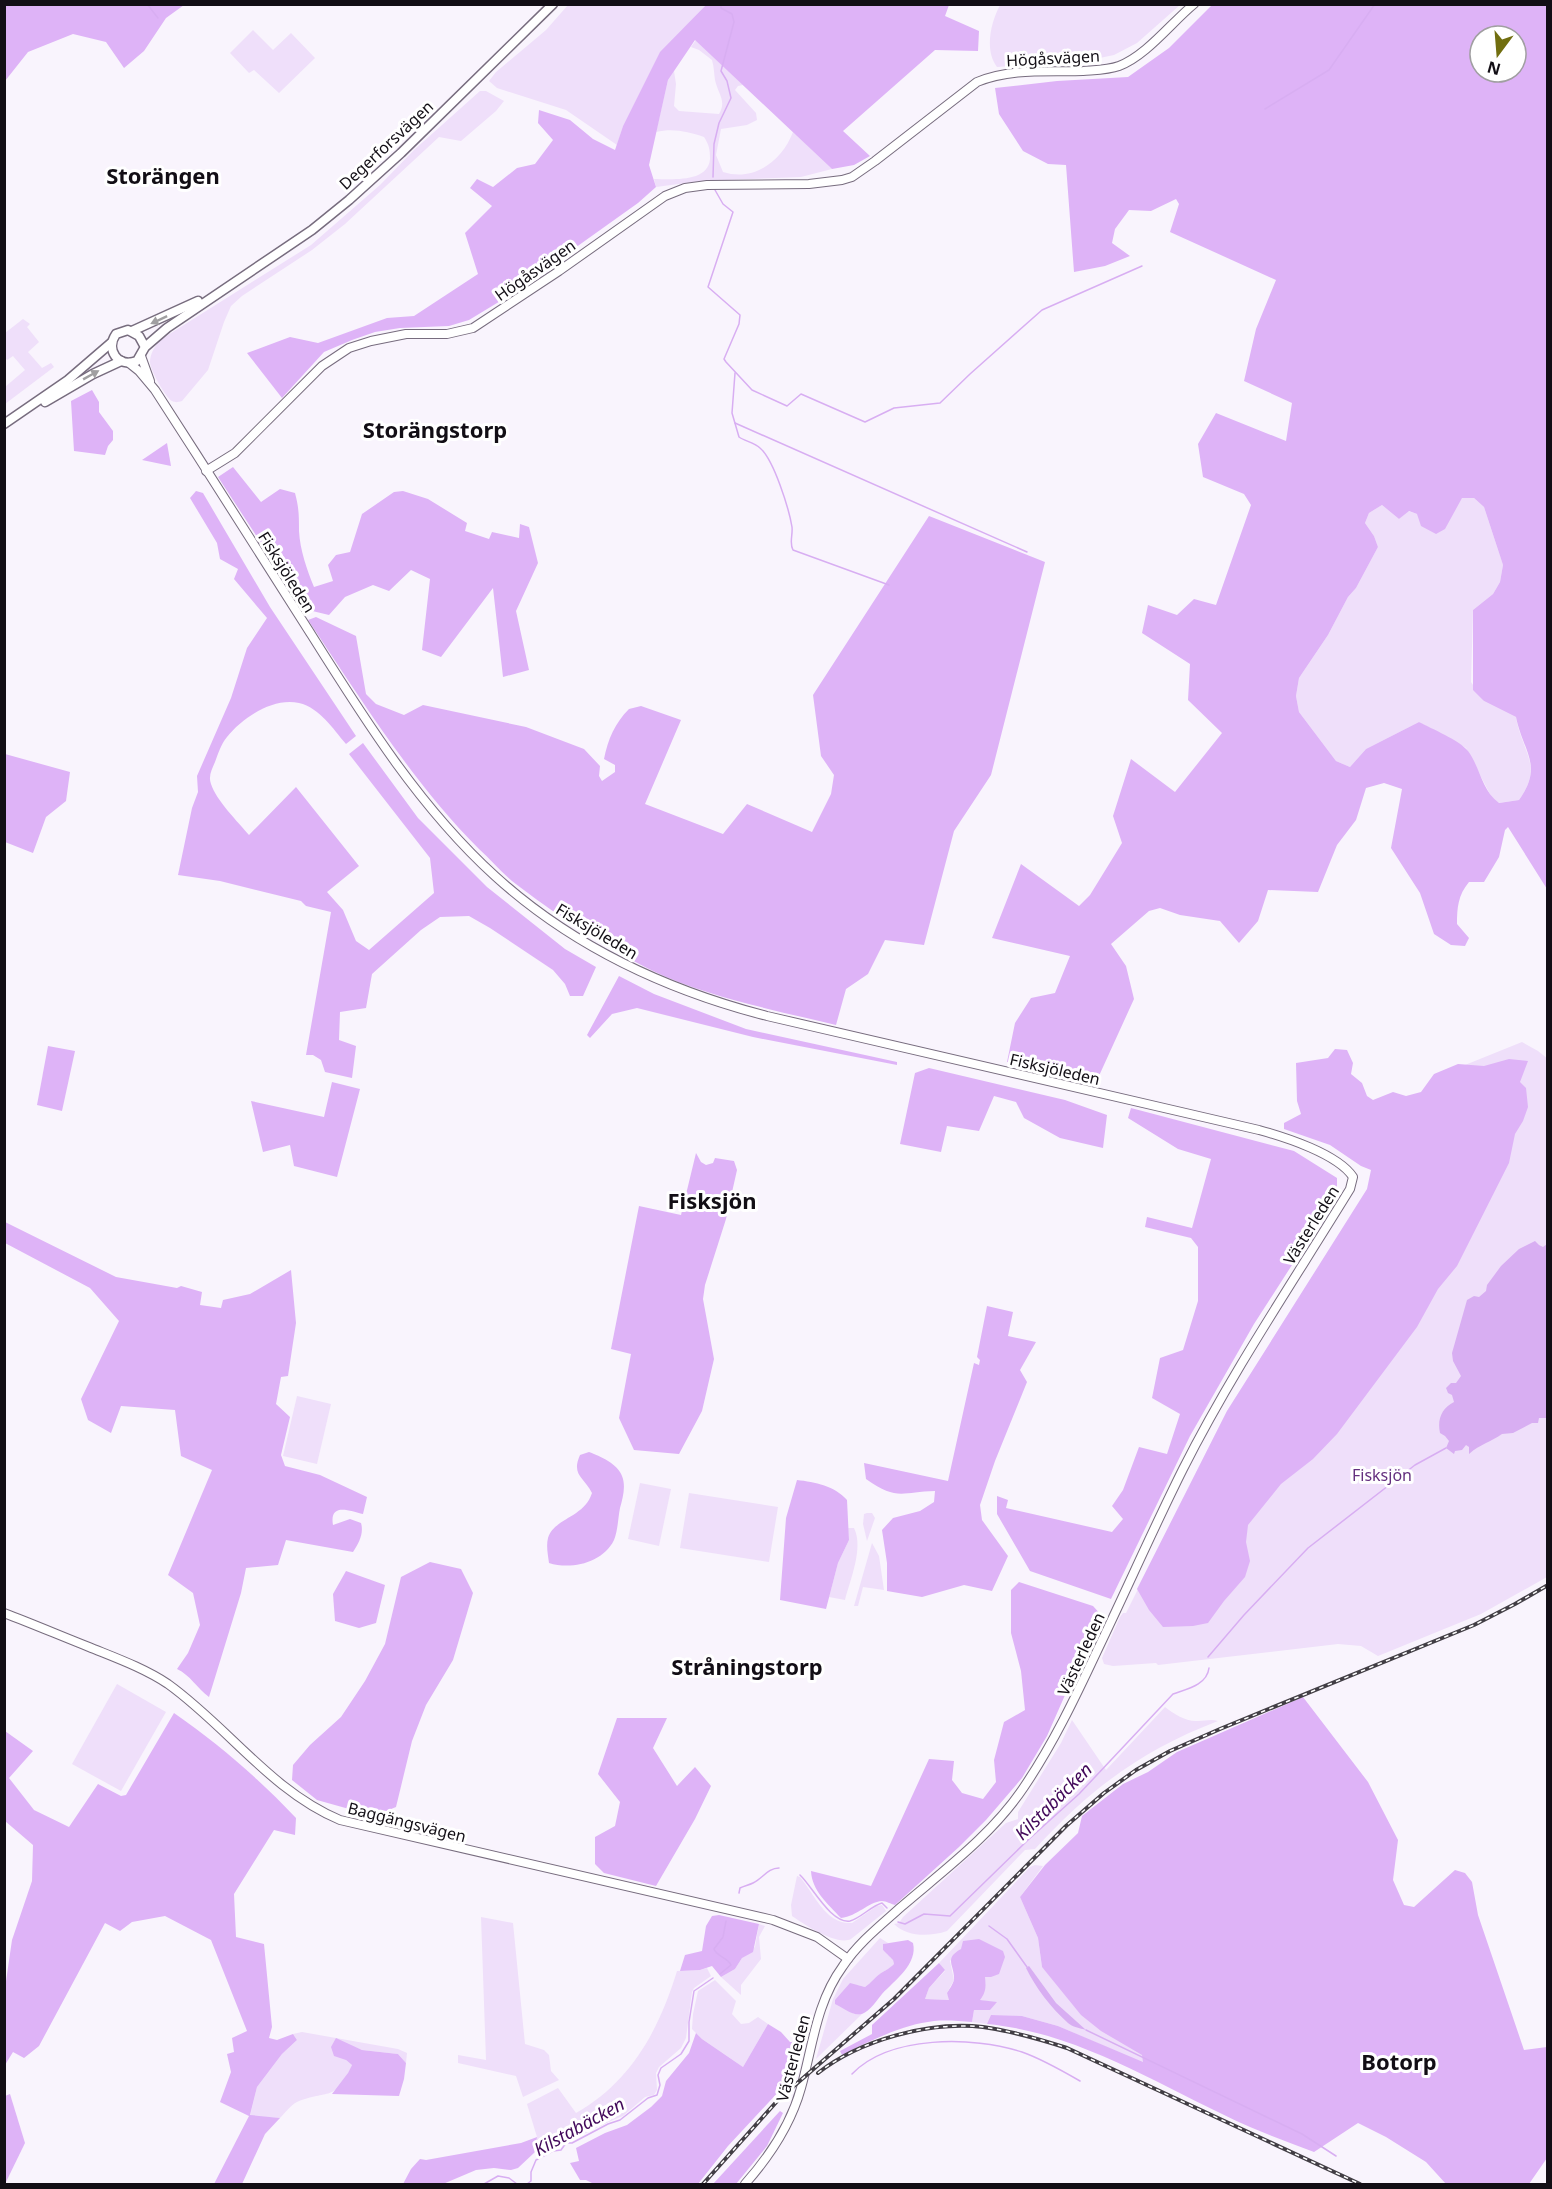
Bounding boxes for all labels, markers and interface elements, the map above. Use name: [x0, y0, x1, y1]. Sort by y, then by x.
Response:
north arrow: [1468, 24, 1528, 84]
street label: Högåsvägen: [1006, 45, 1100, 71]
text: N: [1485, 56, 1503, 81]
street label: Degerforsvägen: [334, 96, 438, 194]
district label: Storängen: [106, 160, 220, 190]
street label: Högåsvägen: [490, 234, 580, 306]
one-way arrow: [150, 315, 167, 324]
one-way arrow: [83, 370, 100, 380]
district label: Storängstorp: [363, 414, 507, 444]
street label: Fisksjöleden: [253, 527, 321, 617]
street label: Fisksjöleden: [552, 898, 642, 964]
street label: Fisksjöleden: [1008, 1048, 1102, 1090]
street label: Västerleden: [1278, 1181, 1344, 1269]
district label: Fisksjön: [668, 1185, 757, 1215]
park label: Fisksjön: [1352, 1464, 1412, 1486]
street label: Västerleden: [1052, 1609, 1110, 1699]
district label: Stråningstorp: [671, 1651, 823, 1681]
water label: Kilstabäcken: [1009, 1757, 1097, 1845]
street label: Baggängsvägen: [345, 1797, 469, 1847]
street label: Västerleden: [771, 2012, 815, 2104]
district label: Botorp: [1361, 2046, 1437, 2076]
water label: Kilstabäcken: [529, 2091, 629, 2161]

